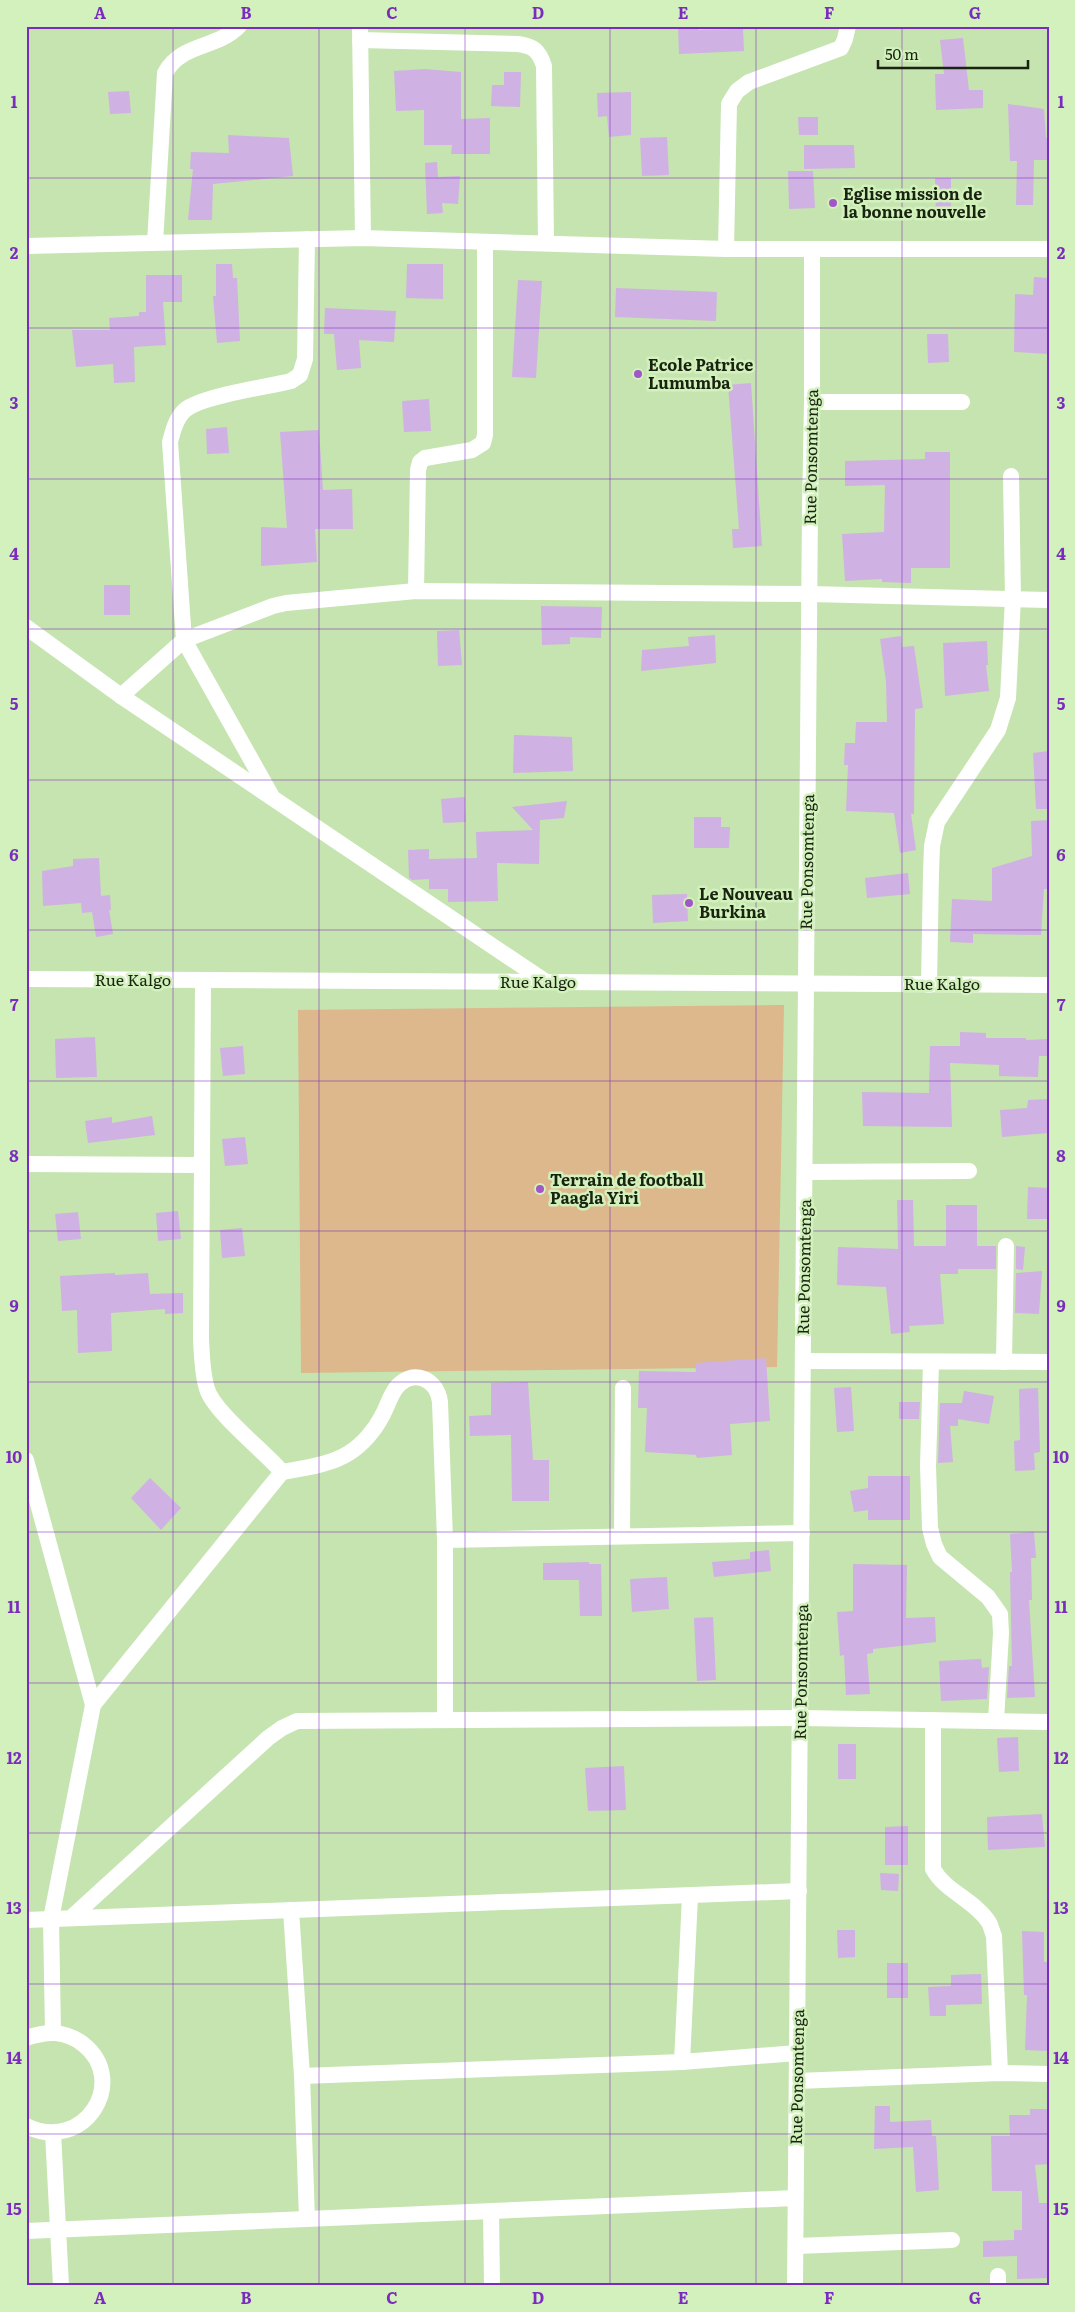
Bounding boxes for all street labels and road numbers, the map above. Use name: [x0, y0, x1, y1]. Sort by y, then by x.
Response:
street label: Rue Ponsomtenga: [797, 389, 823, 525]
street label: Rue Ponsomtenga: [793, 794, 819, 930]
street label: Rue Kalgo: [95, 967, 171, 991]
street label: Rue Kalgo: [500, 969, 576, 993]
street label: Rue Kalgo: [904, 971, 980, 995]
street label: Rue Ponsomtenga: [790, 1199, 816, 1335]
street label: Rue Ponsomtenga: [787, 1604, 813, 1740]
street label: Rue Ponsomtenga: [783, 2009, 809, 2145]

